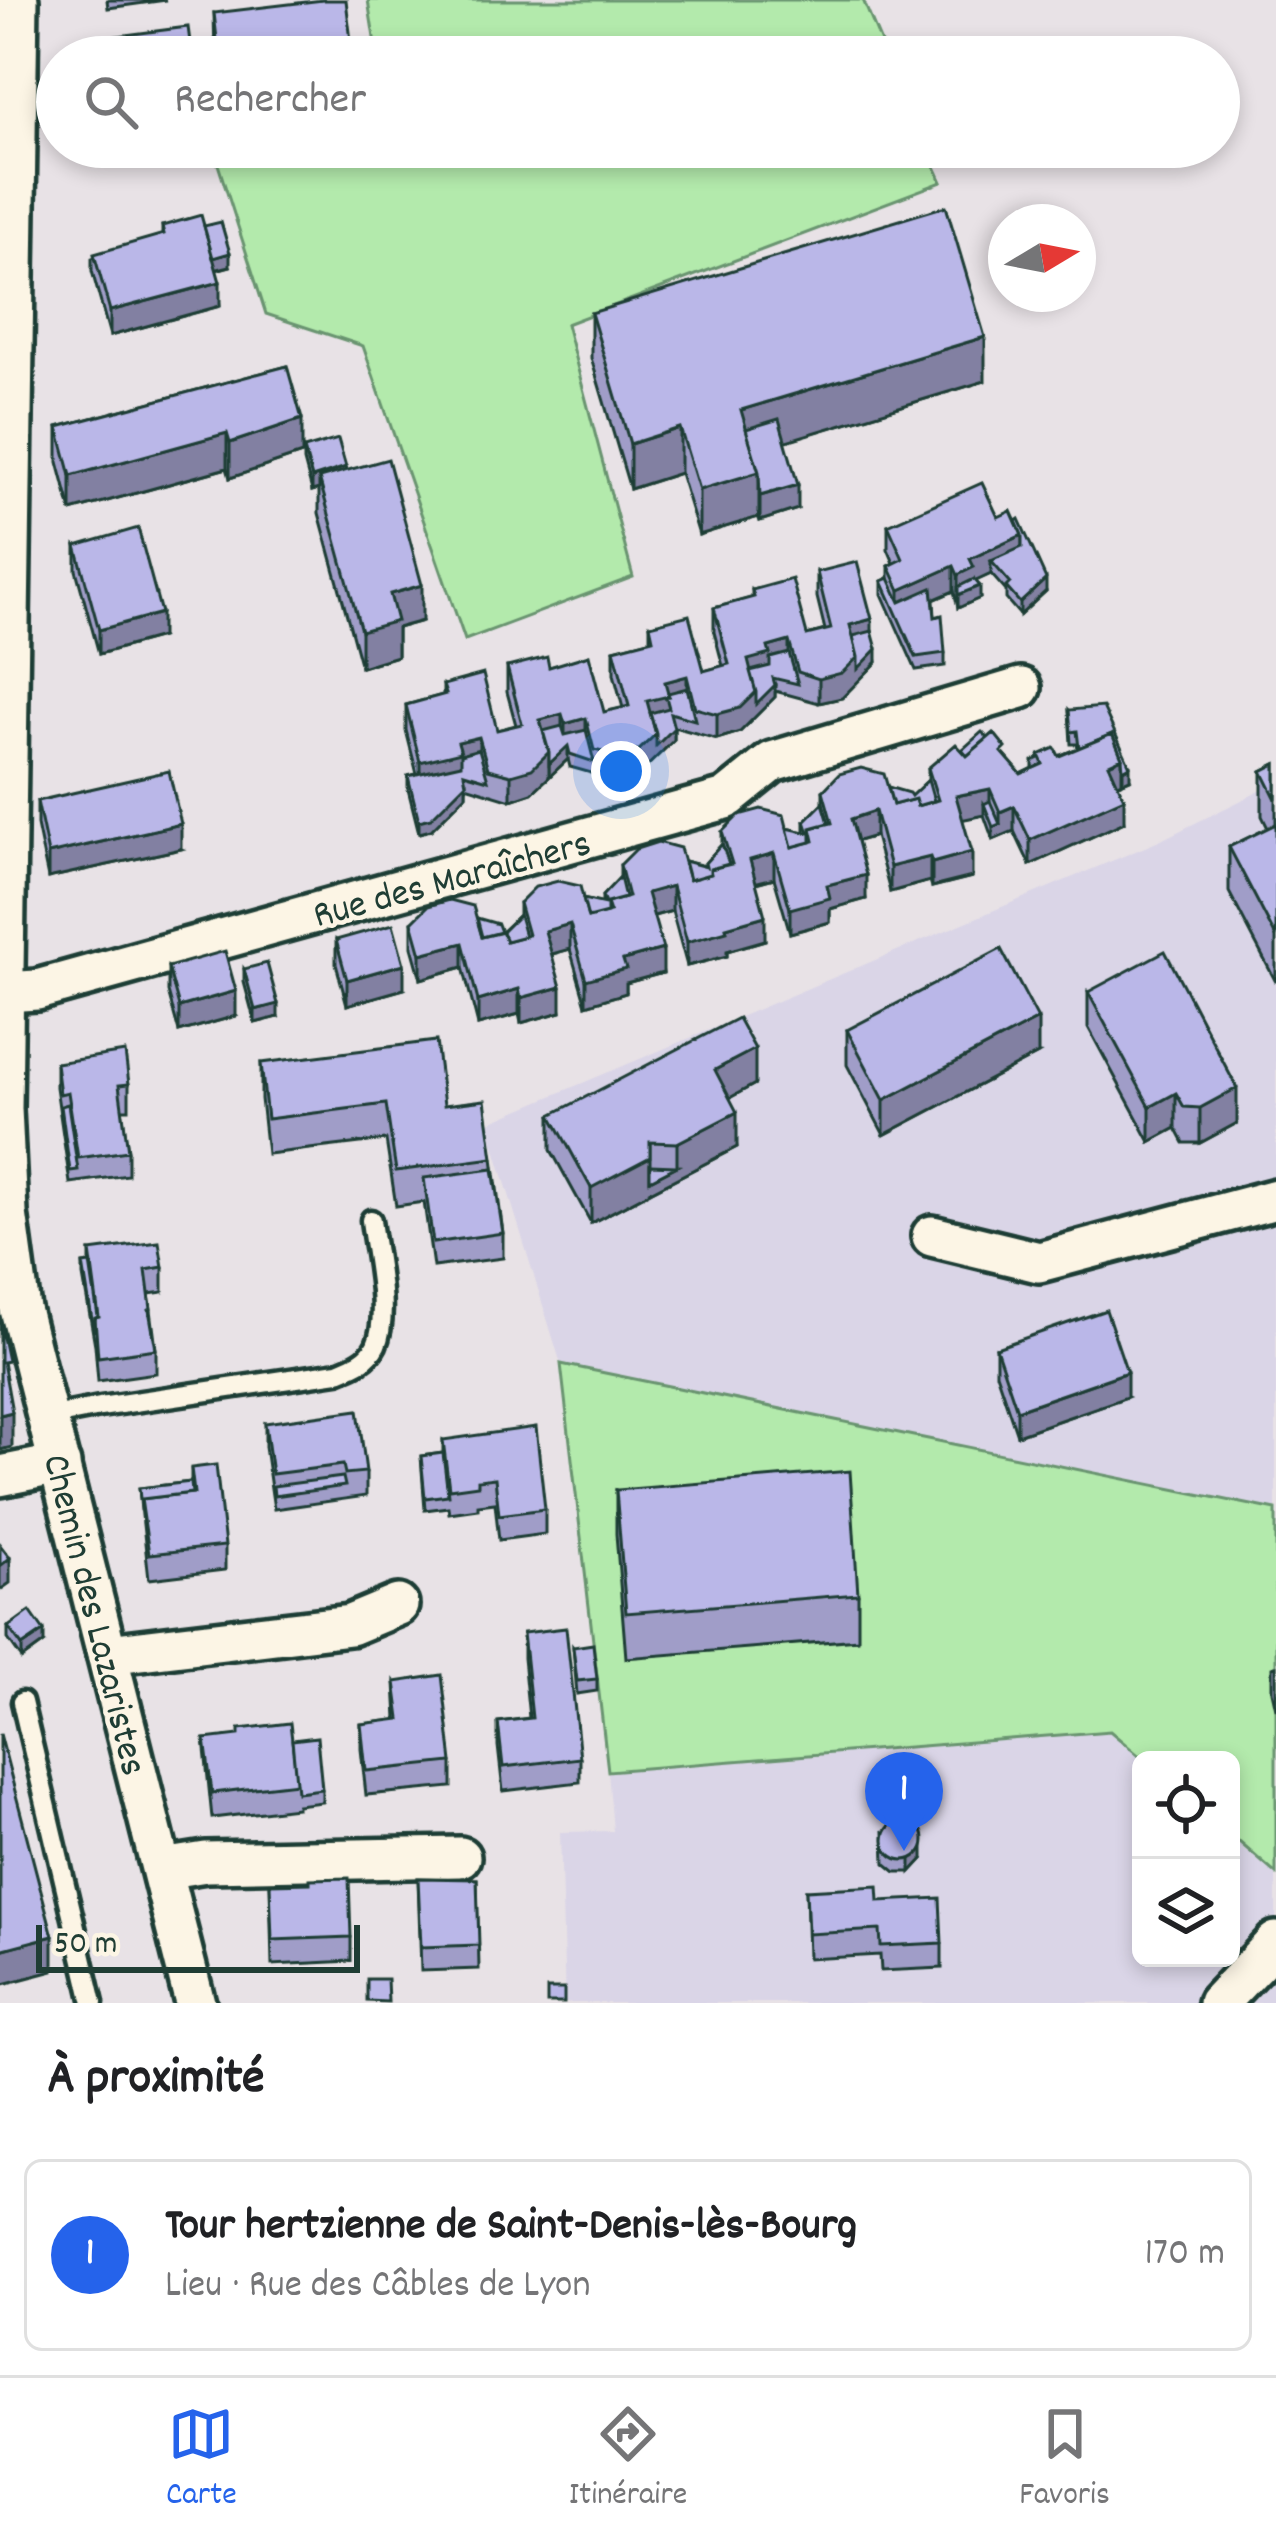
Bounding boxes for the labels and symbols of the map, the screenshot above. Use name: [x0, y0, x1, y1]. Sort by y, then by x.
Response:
north arrow: [988, 204, 1096, 312]
your location: [591, 741, 651, 801]
street label: Rue des Maraîchers: [308, 819, 598, 946]
street label: Chemin des Lazaristes: [25, 1449, 158, 1782]
pin: 1: [865, 1752, 943, 1851]
scale bar: [36, 1919, 360, 1972]

